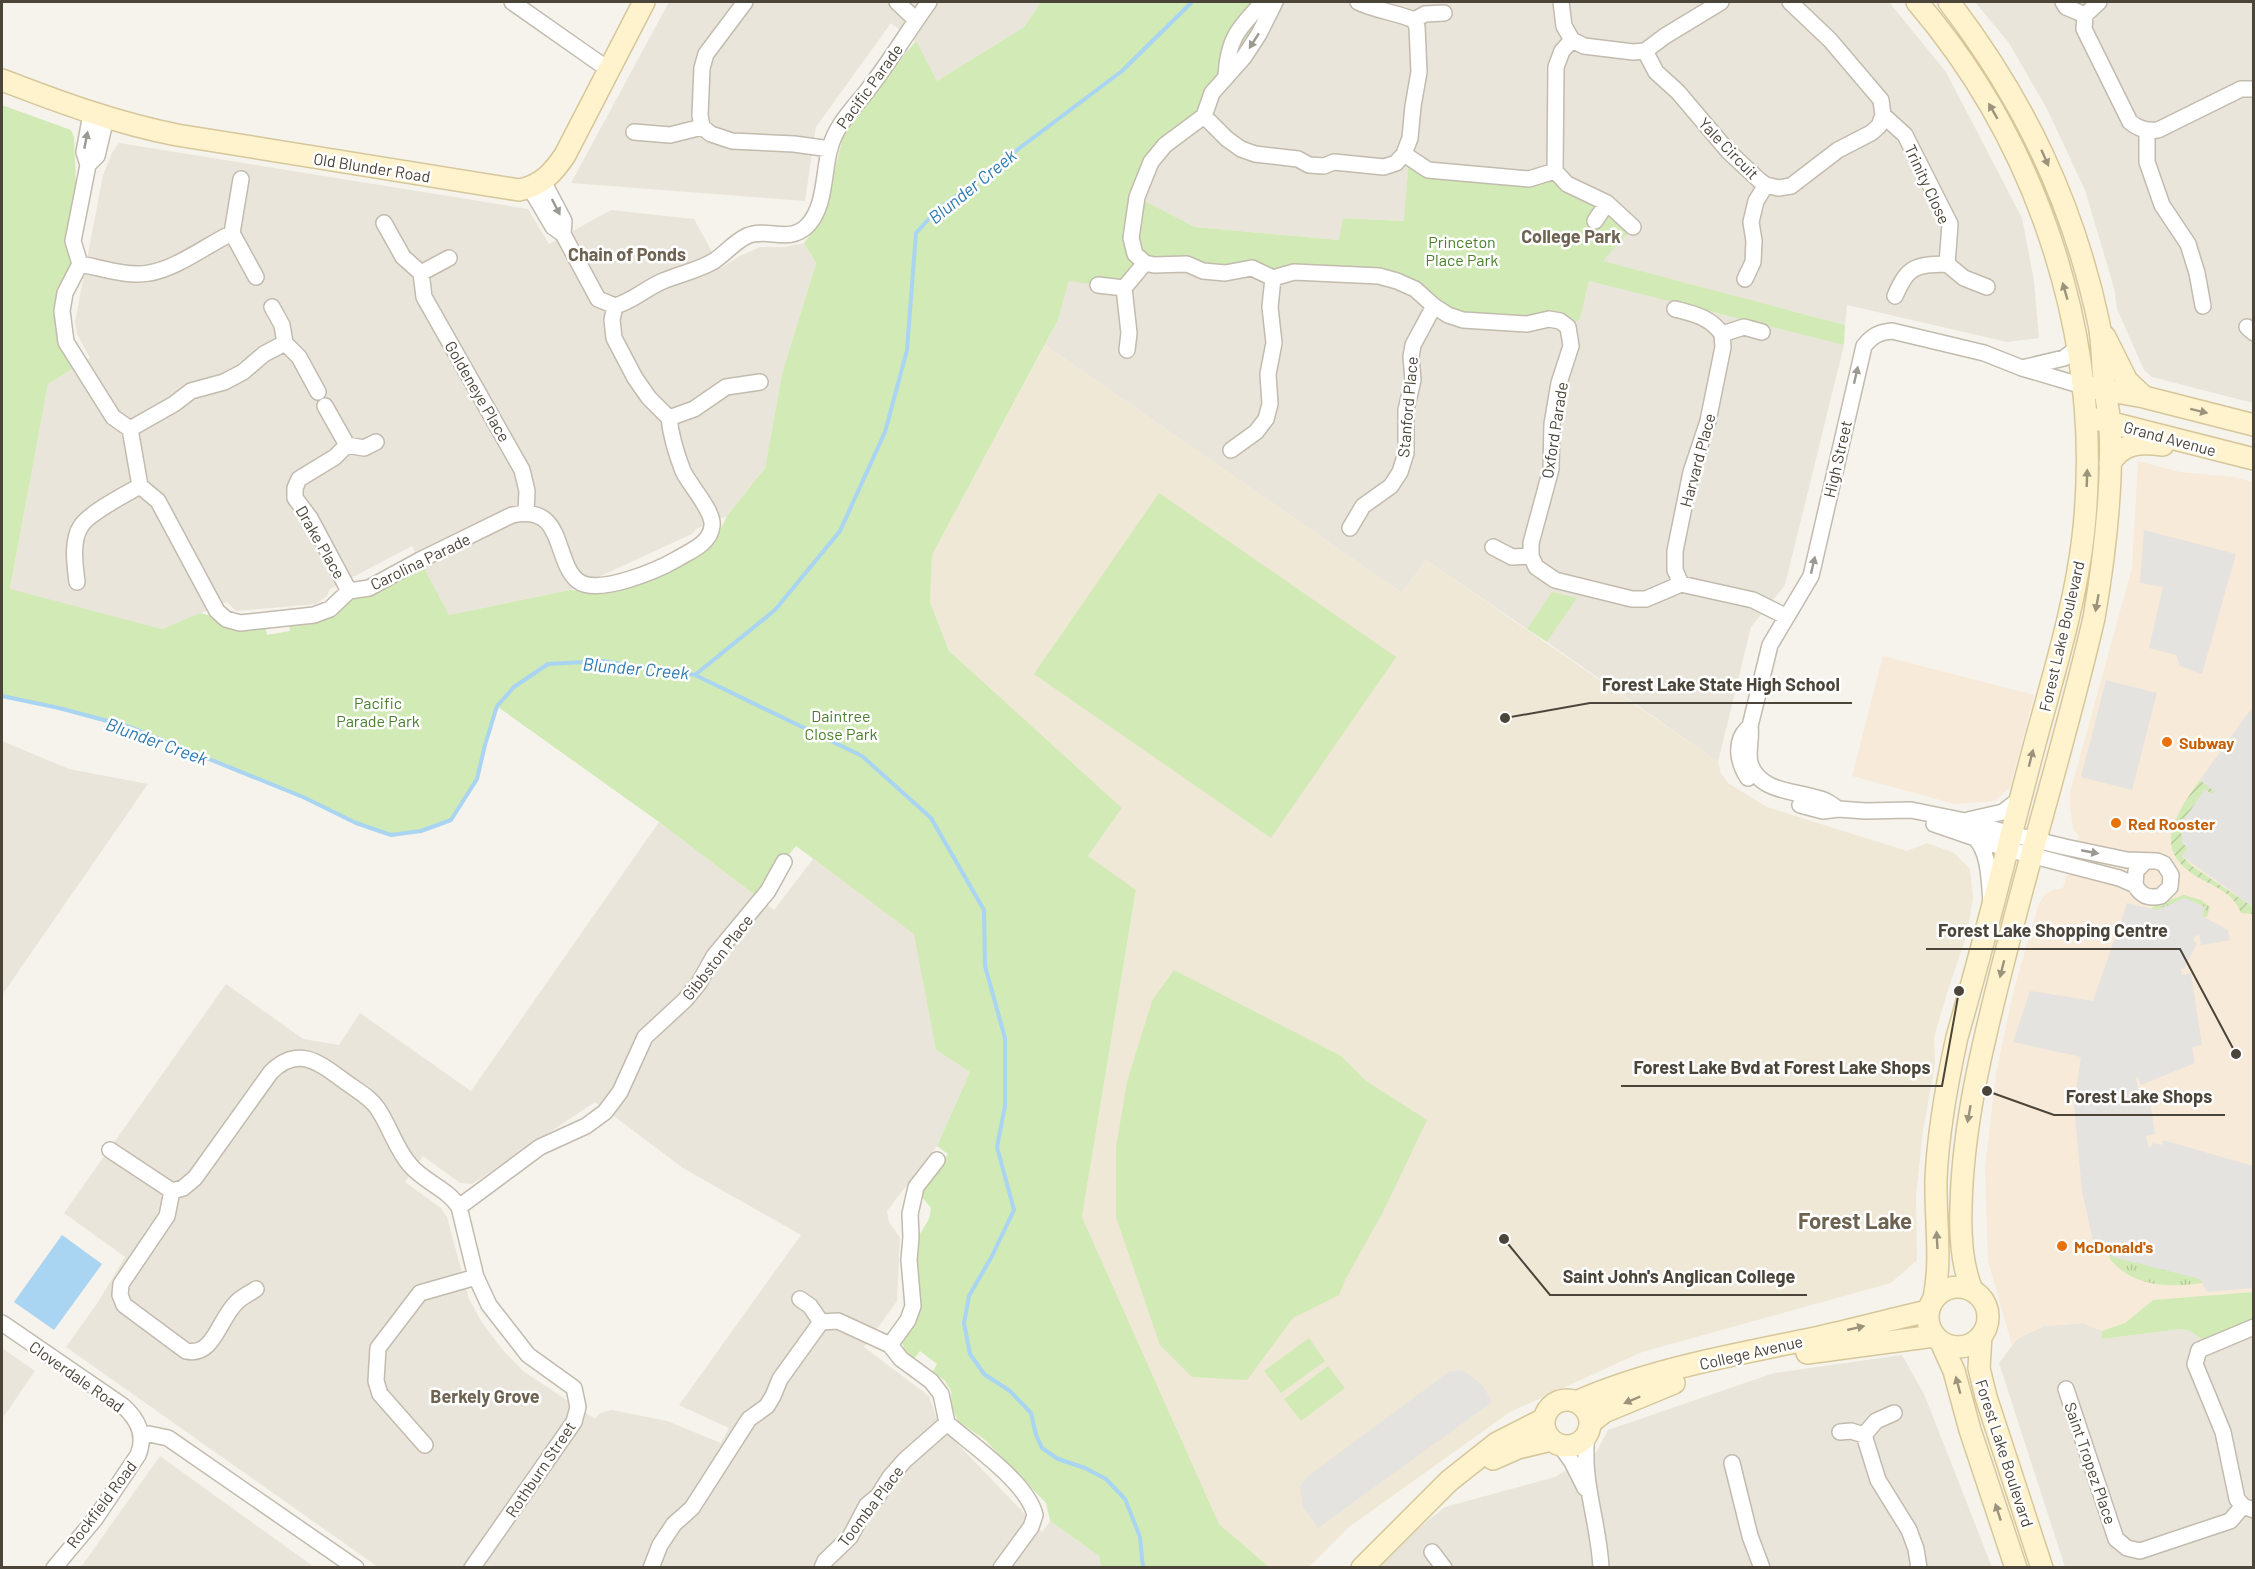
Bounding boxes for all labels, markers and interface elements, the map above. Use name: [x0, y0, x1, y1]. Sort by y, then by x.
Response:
one-way arrow: [1248, 32, 1260, 48]
street label: Pacific Parade: [832, 40, 906, 132]
one-way arrow: [1988, 103, 1999, 119]
street label: Yale Circuit: [1695, 113, 1763, 183]
one-way arrow: [82, 130, 91, 149]
street label: Trinity Close: [1901, 141, 1955, 227]
water label: Blunder Creek: [924, 144, 1020, 228]
street label: Old Blunder Road: [312, 148, 432, 186]
one-way arrow: [2040, 150, 2050, 168]
one-way arrow: [552, 198, 561, 215]
district label: College Park: [1521, 225, 1621, 247]
park label: Princeton Place Park: [1426, 232, 1498, 269]
district label: Chain of Ponds: [568, 243, 686, 265]
one-way arrow: [2060, 282, 2069, 300]
street label: Goldeneye Place: [441, 337, 515, 445]
street label: Stanford Place: [1393, 356, 1421, 458]
one-way arrow: [1852, 365, 1861, 384]
street label: Oxford Parade: [1537, 380, 1571, 480]
one-way arrow: [2190, 407, 2208, 417]
street label: Harvard Place: [1675, 411, 1719, 509]
street label: Grand Avenue: [2122, 417, 2218, 459]
street label: High Street: [1819, 419, 1855, 499]
one-way arrow: [2082, 469, 2091, 488]
street label: Drake Place: [292, 502, 350, 582]
street label: Carolina Parade: [367, 529, 473, 593]
one-way arrow: [1809, 556, 1818, 575]
street label: Forest Lake Boulevard: [2034, 559, 2088, 713]
one-way arrow: [2092, 593, 2101, 612]
water label: Blunder Creek: [582, 652, 690, 684]
callout: Forest Lake State High School: [1590, 667, 1852, 703]
text: Forest Lake State High School: [1602, 673, 1840, 695]
park label: Pacific Parade Park: [336, 693, 420, 730]
park label: Daintree Close Park: [805, 706, 877, 743]
water label: Blunder Creek: [103, 712, 211, 770]
place label: Subway: [2179, 733, 2234, 752]
marker: Subway: [2160, 735, 2174, 749]
one-way arrow: [2026, 748, 2036, 767]
place label: Red Rooster: [2128, 814, 2215, 833]
marker: Red Rooster: [2109, 816, 2123, 830]
one-way arrow: [2081, 848, 2100, 857]
street label: Gibbston Place: [678, 910, 756, 1004]
callout: Forest Lake Shopping Centre: [1926, 913, 2180, 949]
text: Forest Lake Shopping Centre: [1938, 919, 2168, 941]
one-way arrow: [1996, 959, 2006, 978]
callout: Forest Lake Bvd at Forest Lake Shops: [1621, 1050, 1942, 1086]
text: Forest Lake Bvd at Forest Lake Shops: [1634, 1056, 1930, 1078]
callout: Forest Lake Shops: [2054, 1079, 2225, 1115]
text: Forest Lake Shops: [2066, 1085, 2212, 1107]
one-way arrow: [1965, 1105, 1974, 1124]
district label: Forest Lake: [1798, 1207, 1912, 1233]
one-way arrow: [1932, 1231, 1941, 1250]
place label: McDonald's: [2074, 1237, 2153, 1256]
marker: McDonald's: [2055, 1239, 2069, 1253]
callout: Saint John's Anglican College: [1550, 1259, 1807, 1295]
text: Saint John's Anglican College: [1563, 1265, 1795, 1287]
one-way arrow: [1847, 1323, 1865, 1333]
street label: College Avenue: [1697, 1331, 1805, 1373]
street label: Cloverdale Road: [26, 1336, 128, 1416]
one-way arrow: [1953, 1376, 1962, 1394]
street label: Forest Lake Boulevard: [1972, 1377, 2038, 1529]
district label: Berkely Grove: [430, 1385, 540, 1407]
one-way arrow: [1622, 1395, 1640, 1405]
street label: Saint Tropez Place: [2061, 1400, 2121, 1526]
street label: Rothburn Street: [501, 1417, 579, 1521]
street label: Rockfield Road: [62, 1457, 140, 1551]
street label: Toomba Place: [833, 1462, 907, 1550]
one-way arrow: [1992, 1503, 2002, 1521]

